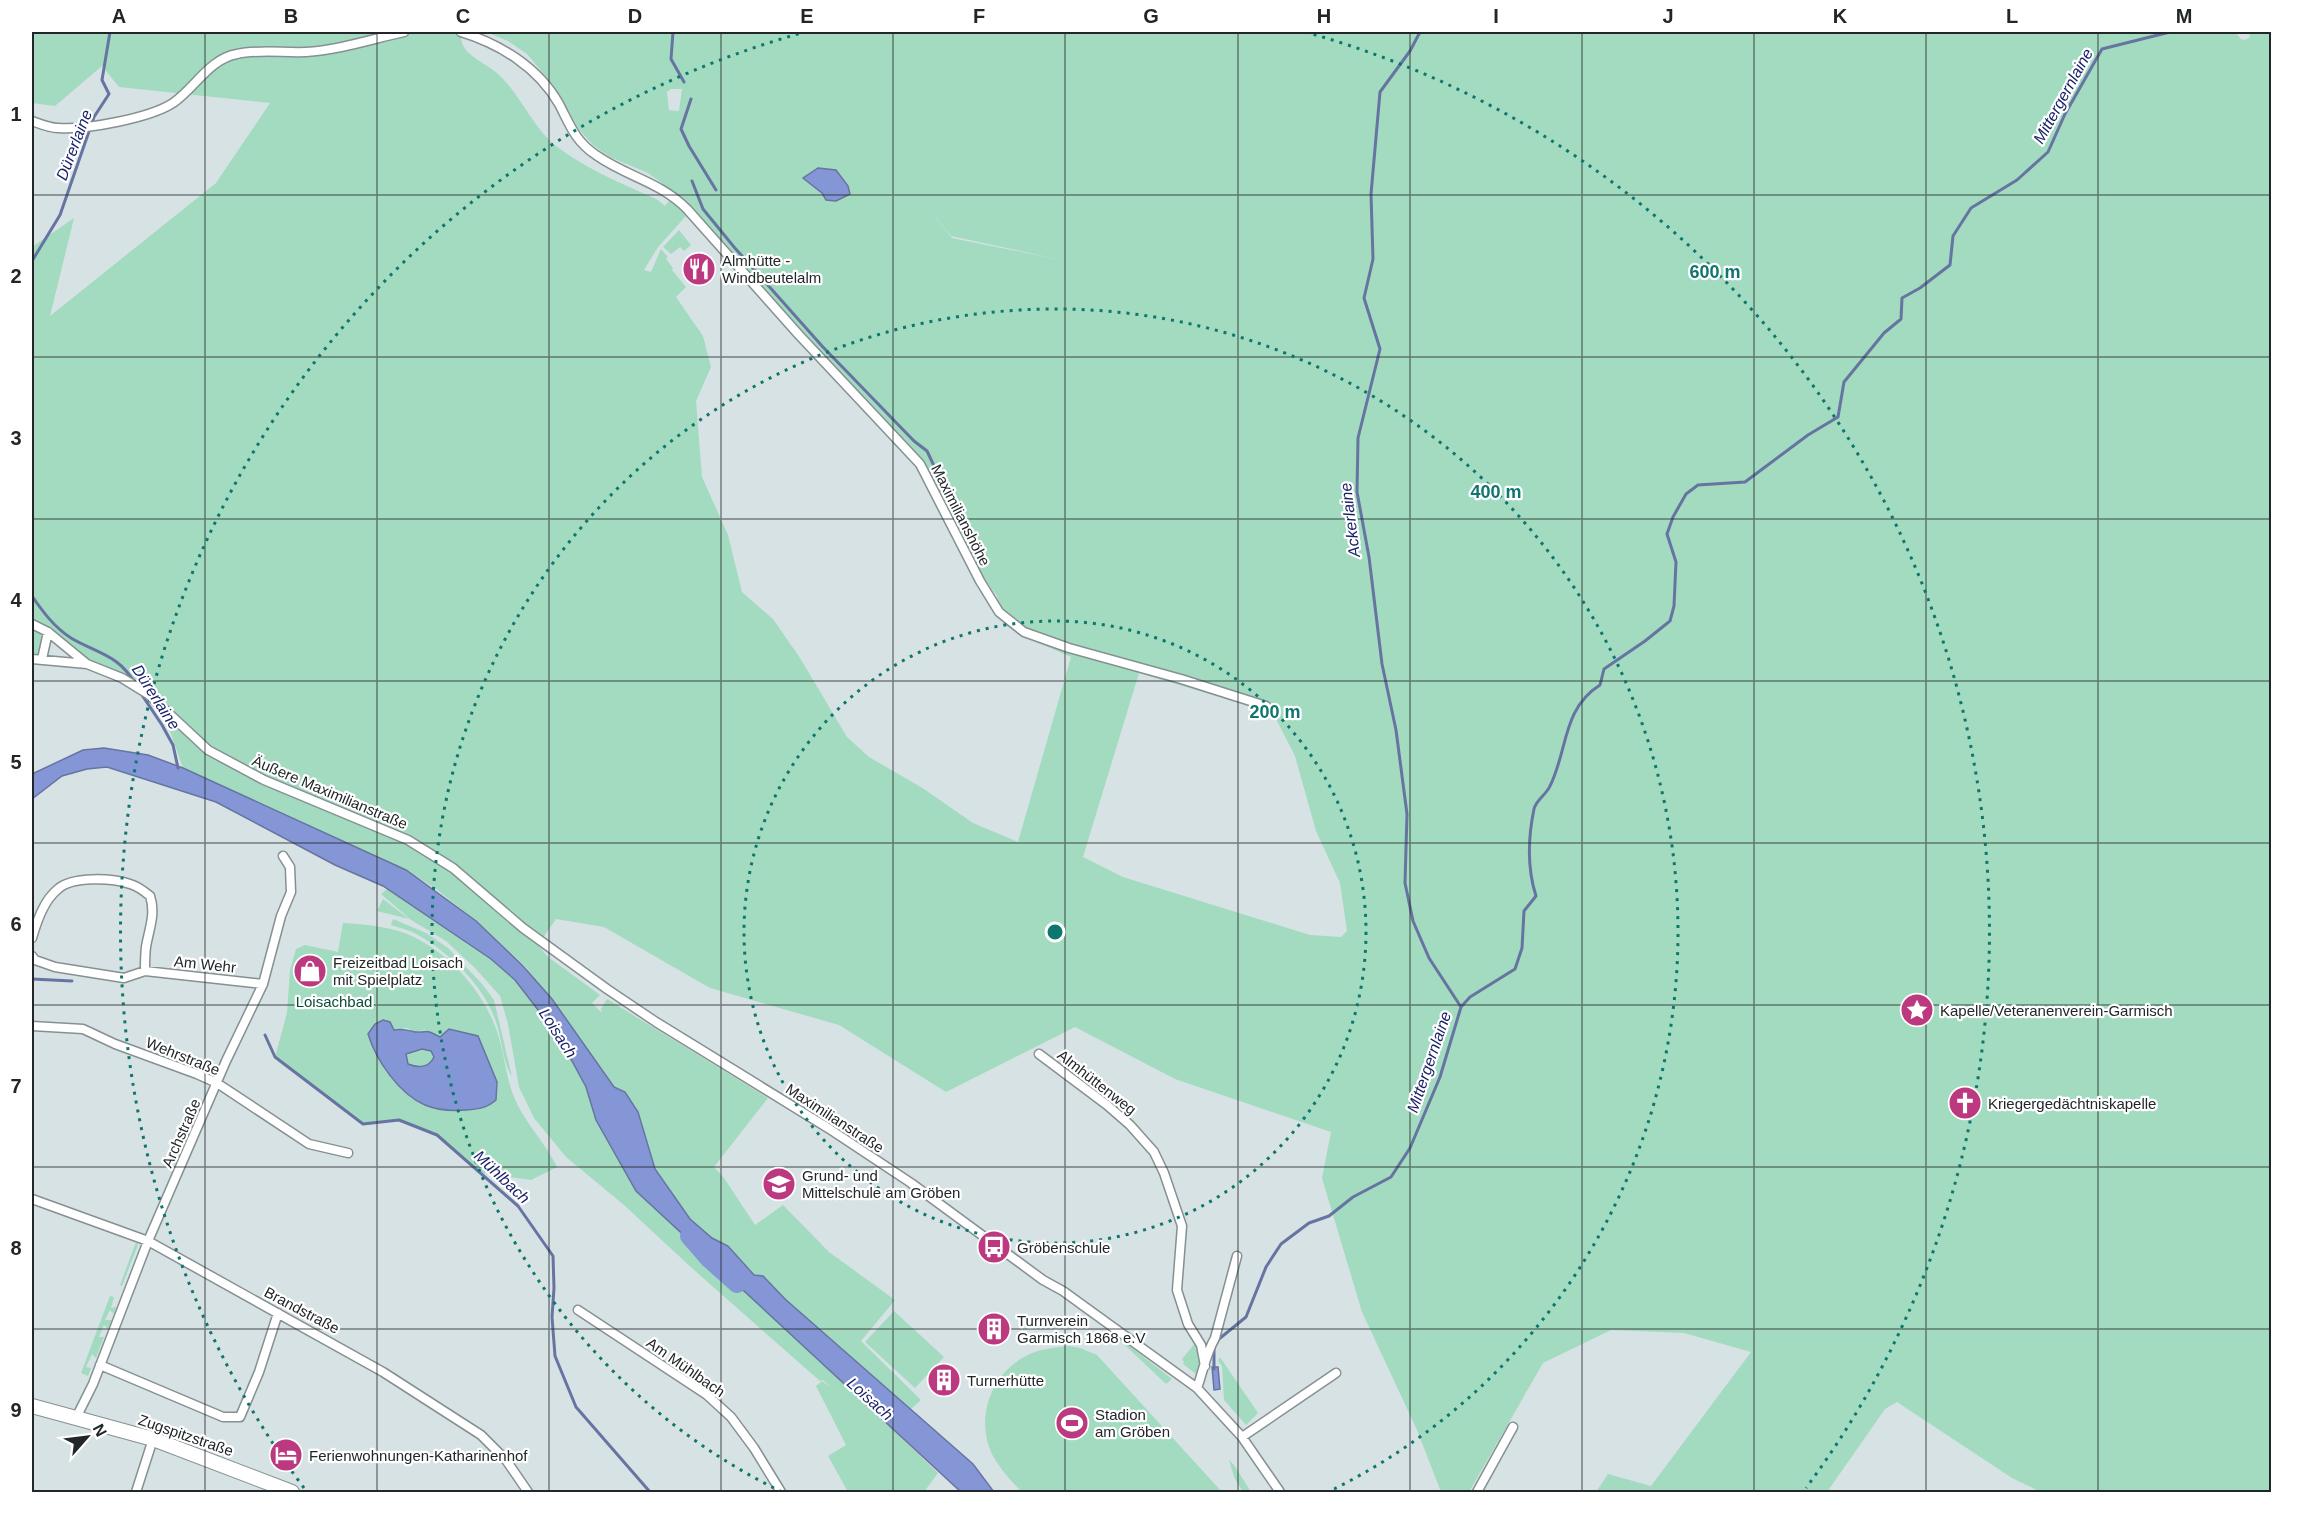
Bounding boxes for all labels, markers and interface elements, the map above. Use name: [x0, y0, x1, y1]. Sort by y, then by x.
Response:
text: A: [112, 5, 126, 27]
text: B: [284, 5, 298, 27]
text: C: [456, 5, 470, 27]
text: D: [628, 5, 642, 27]
text: E: [800, 5, 814, 27]
text: F: [973, 5, 985, 27]
text: G: [1143, 5, 1159, 27]
text: H: [1317, 5, 1331, 27]
text: I: [1493, 5, 1499, 27]
text: J: [1662, 5, 1674, 27]
text: K: [1833, 5, 1848, 27]
text: L: [2006, 5, 2018, 27]
text: M: [2176, 5, 2192, 27]
water label: Mittergernlaine: [2030, 46, 2096, 146]
text: 1: [10, 103, 22, 125]
water label: Dürerlaine: [53, 107, 95, 183]
restaurant icon: Almhütte - Windbeutelalm: [681, 251, 717, 287]
place label: Almhütte - Windbeutelalm: [722, 252, 821, 286]
text: 600 m: [1689, 262, 1741, 282]
text: 2: [10, 265, 22, 287]
text: 3: [10, 427, 22, 449]
street label: Maximilianshöhe: [928, 461, 994, 569]
water label: Ackerlaine: [1337, 482, 1363, 559]
text: 400 m: [1470, 482, 1522, 502]
text: 4: [10, 589, 22, 611]
water label: Dürerlaine: [129, 661, 183, 733]
text: 200 m: [1249, 702, 1301, 722]
text: 5: [10, 751, 22, 773]
street label: Äußere Maximilianstraße: [250, 752, 410, 832]
text: 6: [10, 913, 22, 935]
centre of rings: [1045, 922, 1065, 942]
street label: Am Wehr: [173, 952, 237, 976]
shop icon: Freizeitbad Loisach mit Spielplatz: [292, 953, 328, 989]
place label: Freizeitbad Loisach mit Spielplatz: [333, 954, 463, 988]
place icon: Kapelle/Veteranenverein-Garmisch: [1899, 992, 1935, 1028]
park label: Loisachbad: [296, 993, 372, 1010]
place label: Kapelle/Veteranenverein-Garmisch: [1940, 1002, 2173, 1019]
water label: Loisach: [536, 1005, 580, 1061]
water label: Mittergernlaine: [1404, 1009, 1454, 1115]
street label: Wehrstraße: [144, 1033, 222, 1079]
street label: Almhüttenweg: [1054, 1046, 1140, 1118]
text: 7: [10, 1075, 22, 1097]
street label: Maximilianstraße: [783, 1080, 887, 1156]
church icon: Kriegergedächtniskapelle: [1947, 1085, 1983, 1121]
place label: Kriegergedächtniskapelle: [1988, 1095, 2156, 1112]
street label: Archstraße: [158, 1096, 204, 1170]
water label: Mühlbach: [471, 1147, 533, 1207]
school or university icon: Grund- und Mittelschule am Gröben: [761, 1166, 797, 1202]
place label: Grund- und Mittelschule am Gröben: [802, 1167, 960, 1201]
bus stop icon: Gröbenschule: [976, 1229, 1012, 1265]
text: 8: [10, 1237, 22, 1259]
place label: Gröbenschule: [1017, 1239, 1110, 1256]
street label: Brandstraße: [262, 1283, 342, 1337]
building icon: Turnverein Garmisch 1868 e.V: [976, 1311, 1012, 1347]
place label: Turnverein Garmisch 1868 e.V: [1017, 1312, 1145, 1346]
street label: Am Mühlbach: [644, 1334, 728, 1400]
building icon: Turnerhütte: [926, 1362, 962, 1398]
place label: Turnerhütte: [967, 1372, 1044, 1389]
water label: Loisach: [844, 1374, 896, 1424]
text: 9: [10, 1399, 22, 1421]
sports icon: Stadion am Gröben: [1054, 1405, 1090, 1441]
place label: Stadion am Gröben: [1095, 1406, 1170, 1440]
north arrow: [57, 1407, 117, 1467]
street label: Zugspitzstraße: [136, 1411, 236, 1459]
text: N: [90, 1421, 110, 1439]
hotel icon: Ferienwohnungen-Katharinenhof: [268, 1437, 304, 1473]
place label: Ferienwohnungen-Katharinenhof: [309, 1447, 528, 1464]

